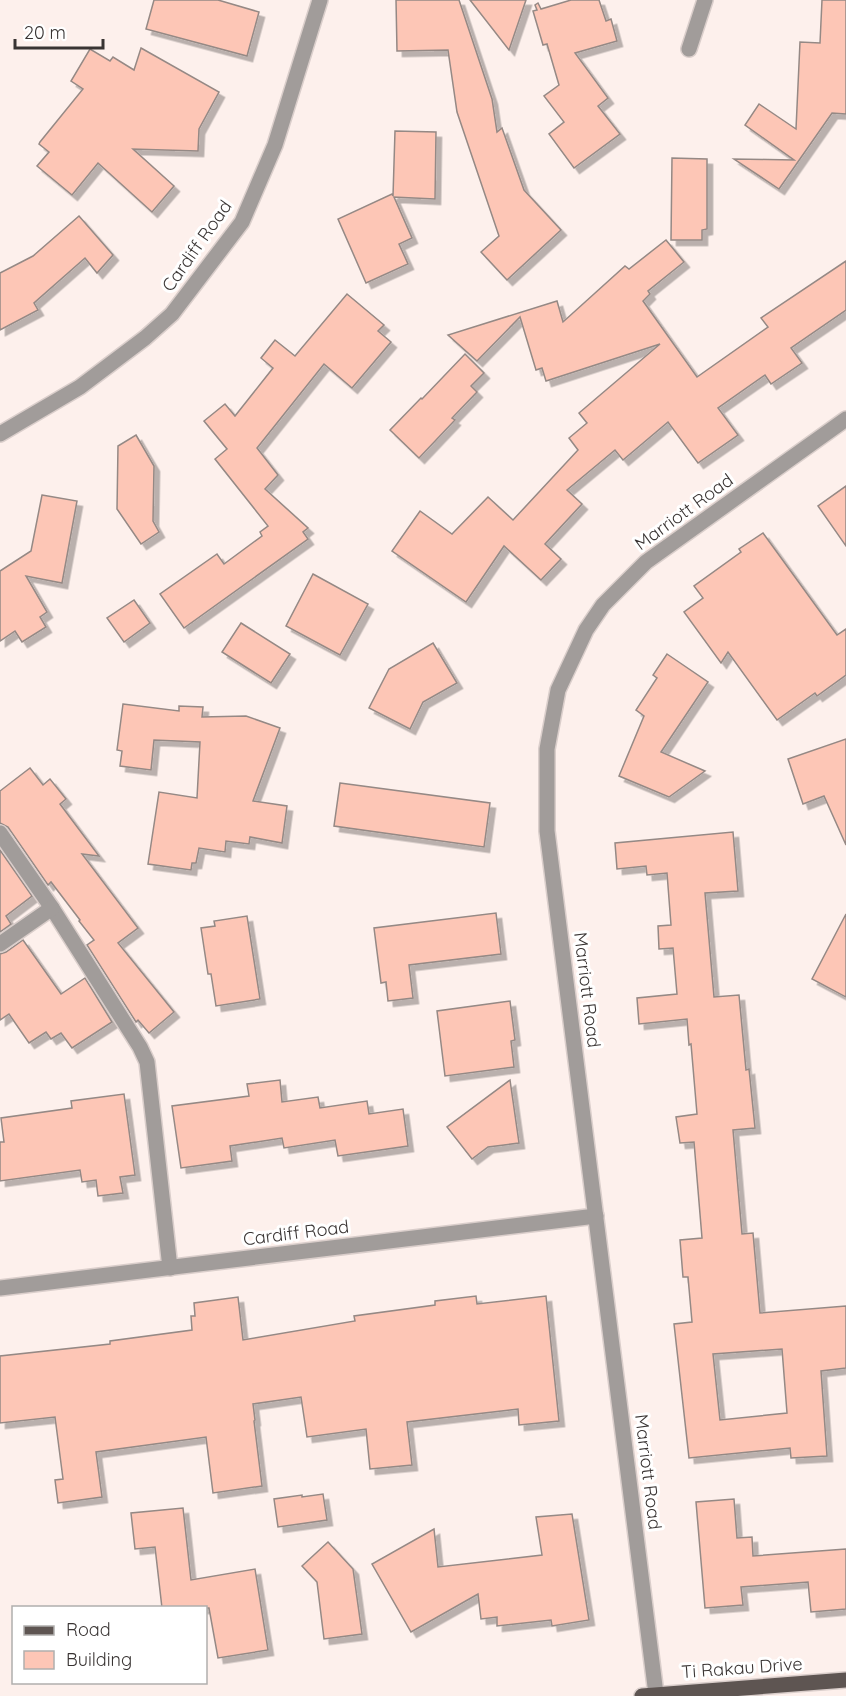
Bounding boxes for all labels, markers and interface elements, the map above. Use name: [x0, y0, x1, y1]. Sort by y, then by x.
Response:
scale bar: [15, 12, 104, 50]
text: 20 m: [24, 21, 66, 44]
street label: Cardiff Road: [157, 195, 237, 296]
street label: Marriott Road: [630, 468, 737, 555]
street label: Marriott Road: [569, 931, 606, 1049]
street label: Cardiff Road: [242, 1215, 350, 1250]
street label: Marriott Road: [630, 1413, 667, 1531]
legend: [12, 1606, 207, 1684]
text: Road: [66, 1618, 111, 1641]
text: Building: [66, 1648, 132, 1671]
street label: Ti Rakau Drive: [681, 1652, 803, 1683]

